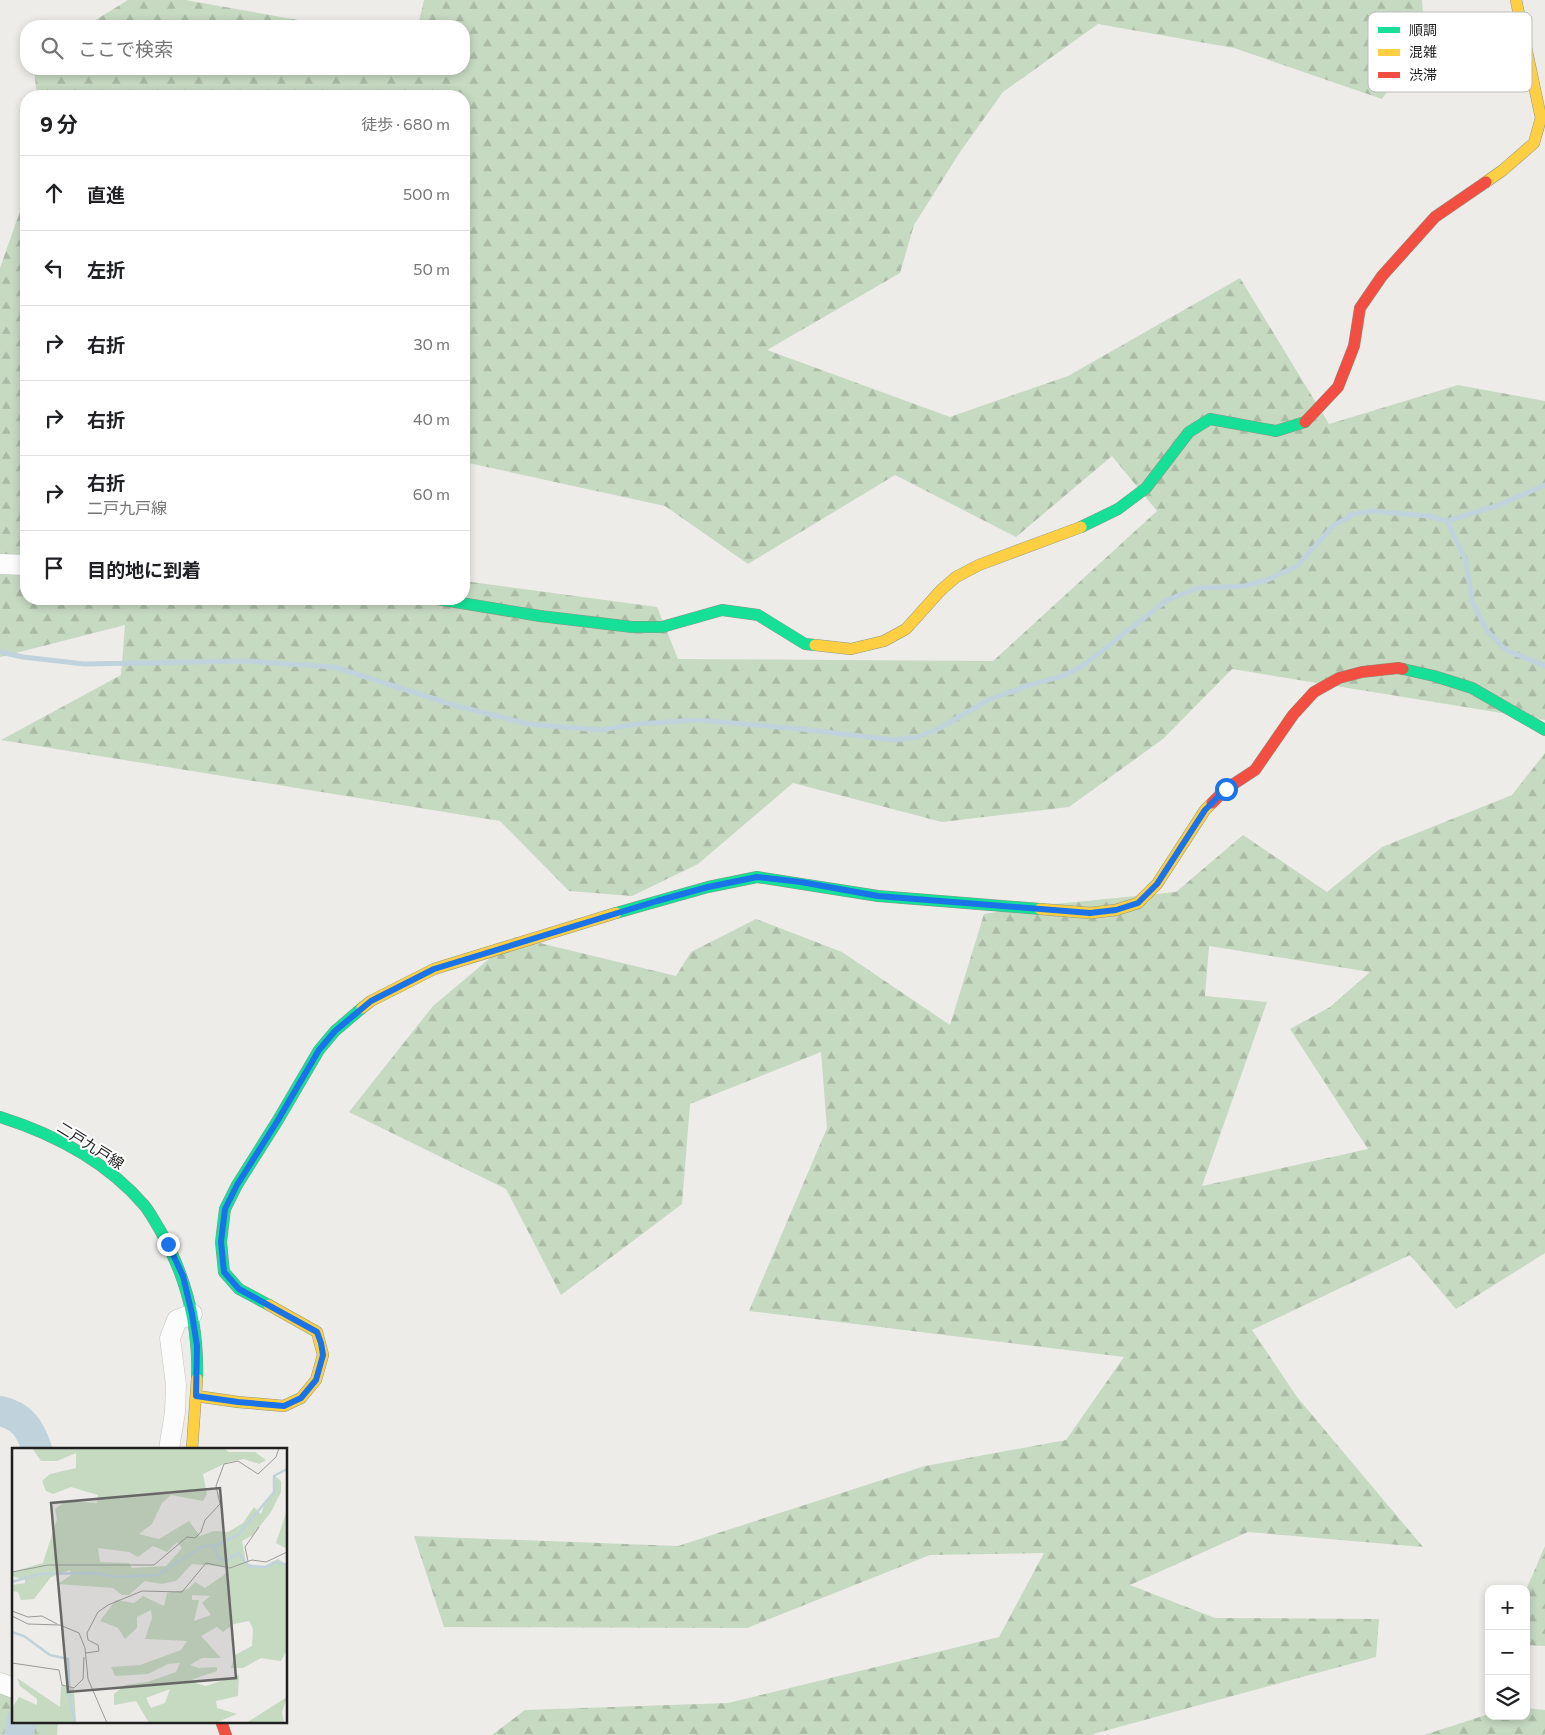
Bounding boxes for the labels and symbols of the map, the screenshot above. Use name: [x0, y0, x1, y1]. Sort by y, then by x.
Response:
legend: [1368, 12, 1532, 92]
text: 順調: [1409, 21, 1437, 38]
text: 混雑: [1409, 43, 1437, 60]
text: 渋滞: [1409, 66, 1437, 83]
route start: [1215, 778, 1238, 801]
street label: 二戸九戸線: [54, 1117, 128, 1173]
route end: [157, 1233, 180, 1256]
inset map: [12, 1448, 288, 1722]

